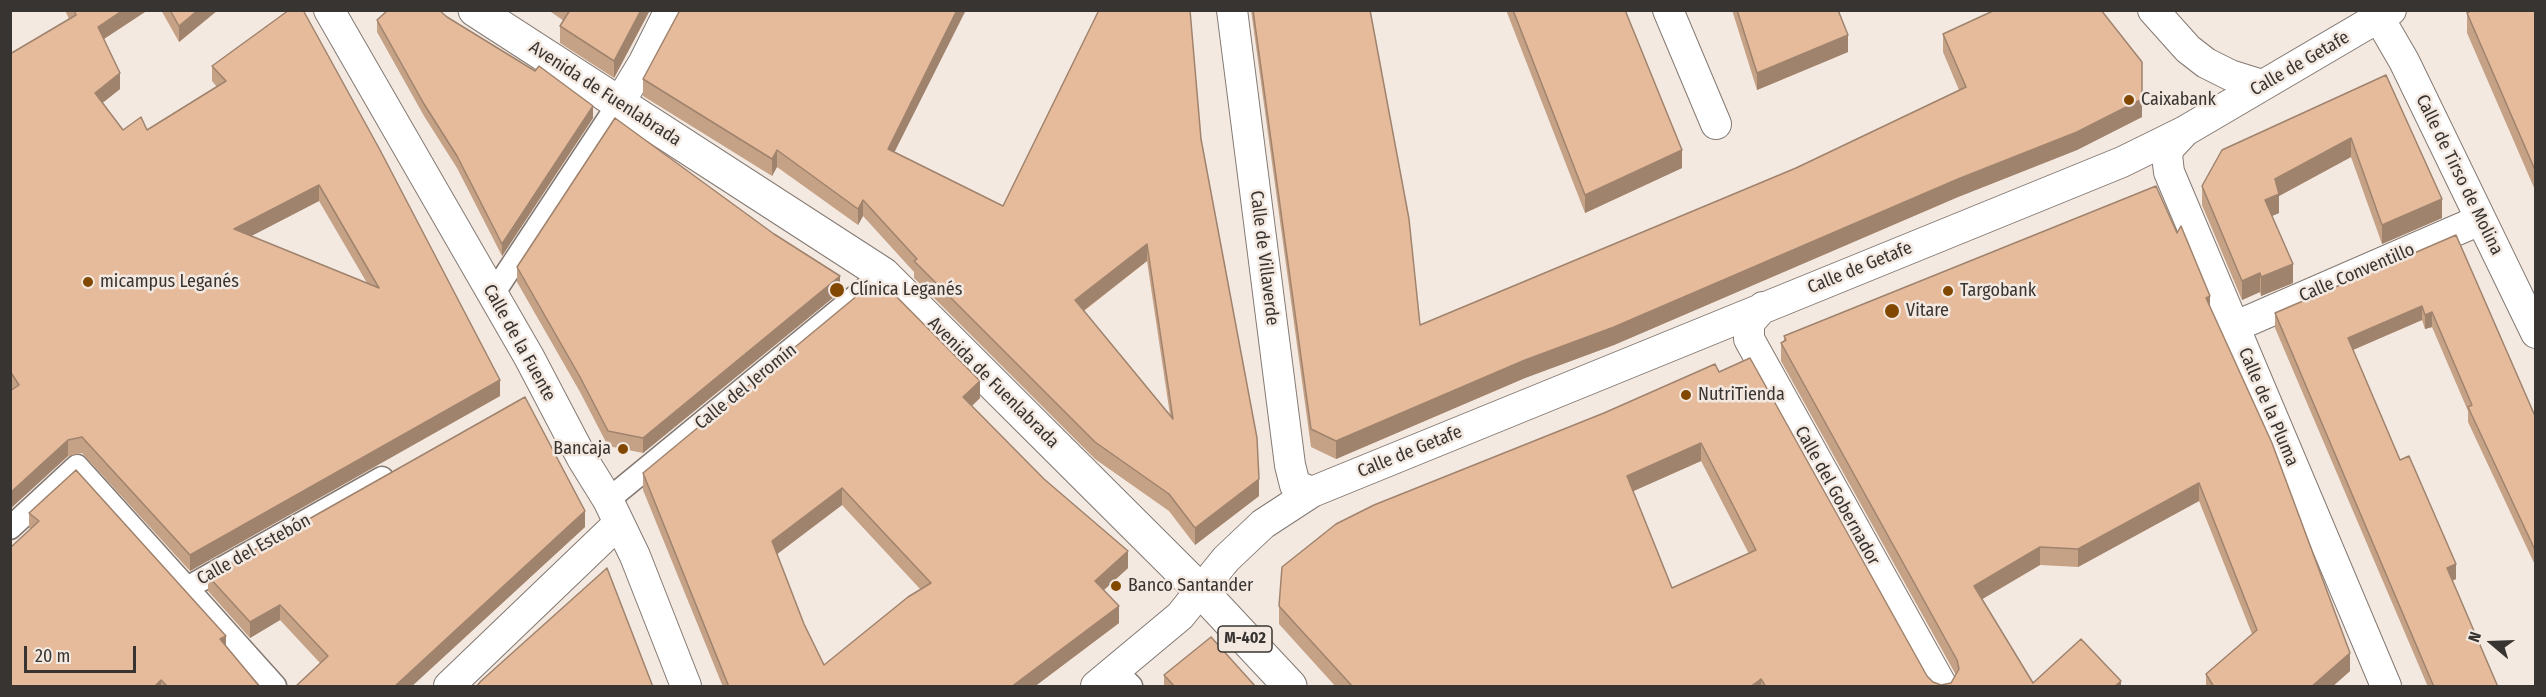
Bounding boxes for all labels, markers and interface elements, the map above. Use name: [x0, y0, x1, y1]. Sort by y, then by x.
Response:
street label: Calle de Getafe: [2247, 27, 2353, 101]
street label: Avenida de Fuenlabrada: [525, 37, 685, 151]
place label: Caixabank: [2141, 89, 2216, 111]
street label: Calle de Tirso de Molina: [2411, 91, 2507, 259]
marker: Caixabank: [2122, 93, 2136, 107]
street label: Calle de Villaverde: [1245, 189, 1283, 327]
street label: Calle de Getafe: [1805, 237, 1915, 299]
street label: Calle Conventillo: [2296, 239, 2418, 307]
place label: micampus Leganés: [100, 271, 239, 293]
marker: micampus Leganés: [81, 275, 95, 289]
place label: Clínica Leganés: [850, 279, 962, 301]
place label: Targobank: [1960, 280, 2036, 302]
street label: Calle de la Fuente: [478, 281, 560, 405]
marker: Clínica Leganés: [828, 281, 846, 299]
marker: Targobank: [1941, 284, 1955, 298]
place label: Vitare: [1906, 300, 1949, 322]
marker: Vitare: [1883, 302, 1901, 320]
street label: Avenida de Fuenlabrada: [923, 313, 1063, 453]
street label: Calle del Jeromín: [691, 339, 801, 435]
street label: Calle de la Pluma: [2233, 344, 2303, 470]
place label: NutriTienda: [1698, 384, 1785, 406]
marker: NutriTienda: [1679, 388, 1693, 402]
street label: Calle de Getafe: [1355, 421, 1465, 483]
street label: Calle del Gobernador: [1790, 423, 1884, 569]
place label: Bancaja: [553, 438, 611, 460]
marker: Bancaja: [616, 442, 630, 456]
street label: Calle del Estebón: [193, 510, 315, 590]
place label: Banco Santander: [1128, 575, 1253, 597]
marker: Banco Santander: [1109, 579, 1123, 593]
north arrow: [2462, 613, 2522, 673]
road number: M-402: [1218, 626, 1272, 652]
text: N: [2464, 629, 2485, 645]
scale bar: [27, 634, 140, 672]
text: 20 m: [35, 645, 70, 667]

